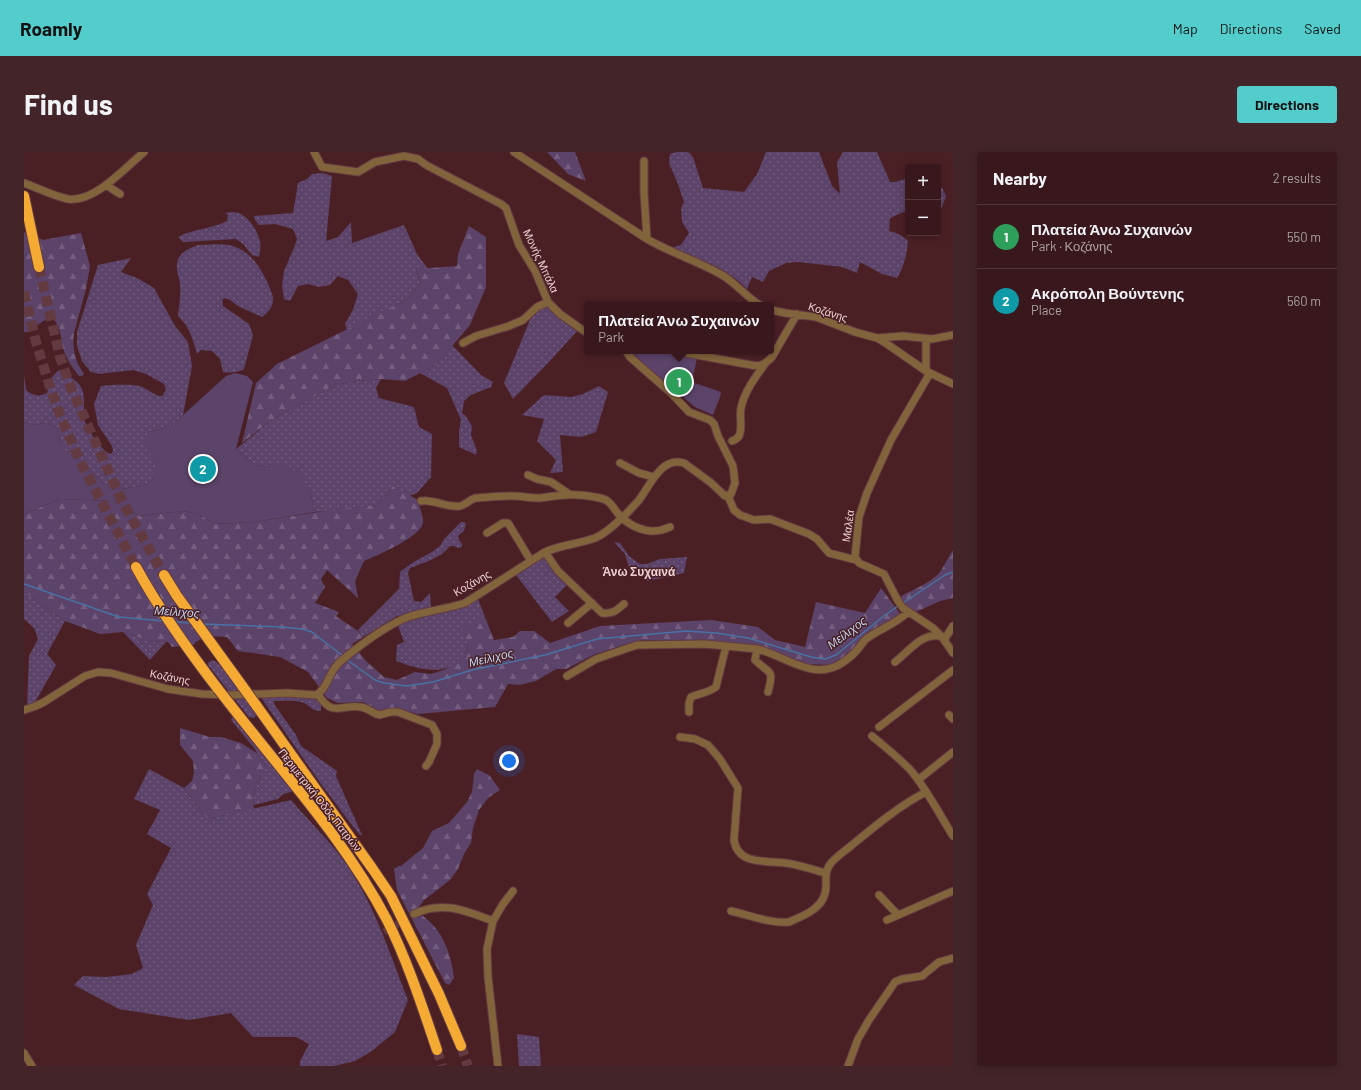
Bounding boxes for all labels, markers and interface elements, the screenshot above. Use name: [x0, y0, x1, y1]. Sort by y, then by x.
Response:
text: Roamly: [20, 17, 82, 40]
text: Map: [1173, 20, 1198, 37]
text: Directions: [1220, 20, 1282, 37]
text: Saved: [1304, 20, 1341, 37]
button: Directions: [1237, 86, 1337, 123]
text: Find us: [24, 87, 113, 121]
map controls: [905, 164, 941, 236]
button: +: [905, 164, 941, 200]
text: Nearby: [993, 168, 1047, 188]
text: 2 results: [1273, 170, 1321, 186]
button: −: [905, 200, 941, 236]
text: Πλατεία Άνω Συχαινών: [1031, 220, 1192, 238]
street label: Μονής Μπάλα: [521, 227, 562, 295]
text: 1: [1004, 229, 1008, 245]
text: 550 m: [1287, 229, 1321, 245]
text: Park · Κοζάνης: [1031, 238, 1113, 254]
text: Ακρόπολη Βούντενης: [1031, 284, 1184, 302]
text: 2: [1002, 293, 1010, 309]
text: 560 m: [1287, 293, 1321, 309]
street label: Κοζάνης: [807, 299, 850, 324]
popup: [584, 302, 774, 354]
text: Place: [1031, 302, 1062, 318]
text: Πλατεία Άνω Συχαινών: [598, 311, 760, 329]
text: Park: [598, 329, 624, 345]
pin: 1: [666, 367, 692, 397]
pin: 2: [190, 454, 216, 484]
street label: Μαλέα: [839, 508, 856, 543]
district label: Άνω Συχαινά: [603, 564, 676, 579]
street label: Κοζάνης: [451, 567, 493, 598]
water label: Μείλιχος: [154, 602, 200, 621]
water label: Μείλιχος: [824, 613, 869, 652]
water label: Μείλιχος: [467, 645, 515, 670]
street label: Κοζάνης: [149, 666, 191, 687]
street label: Περιμετρική Οδός Πατρών: [276, 746, 365, 854]
your location: [499, 751, 519, 771]

